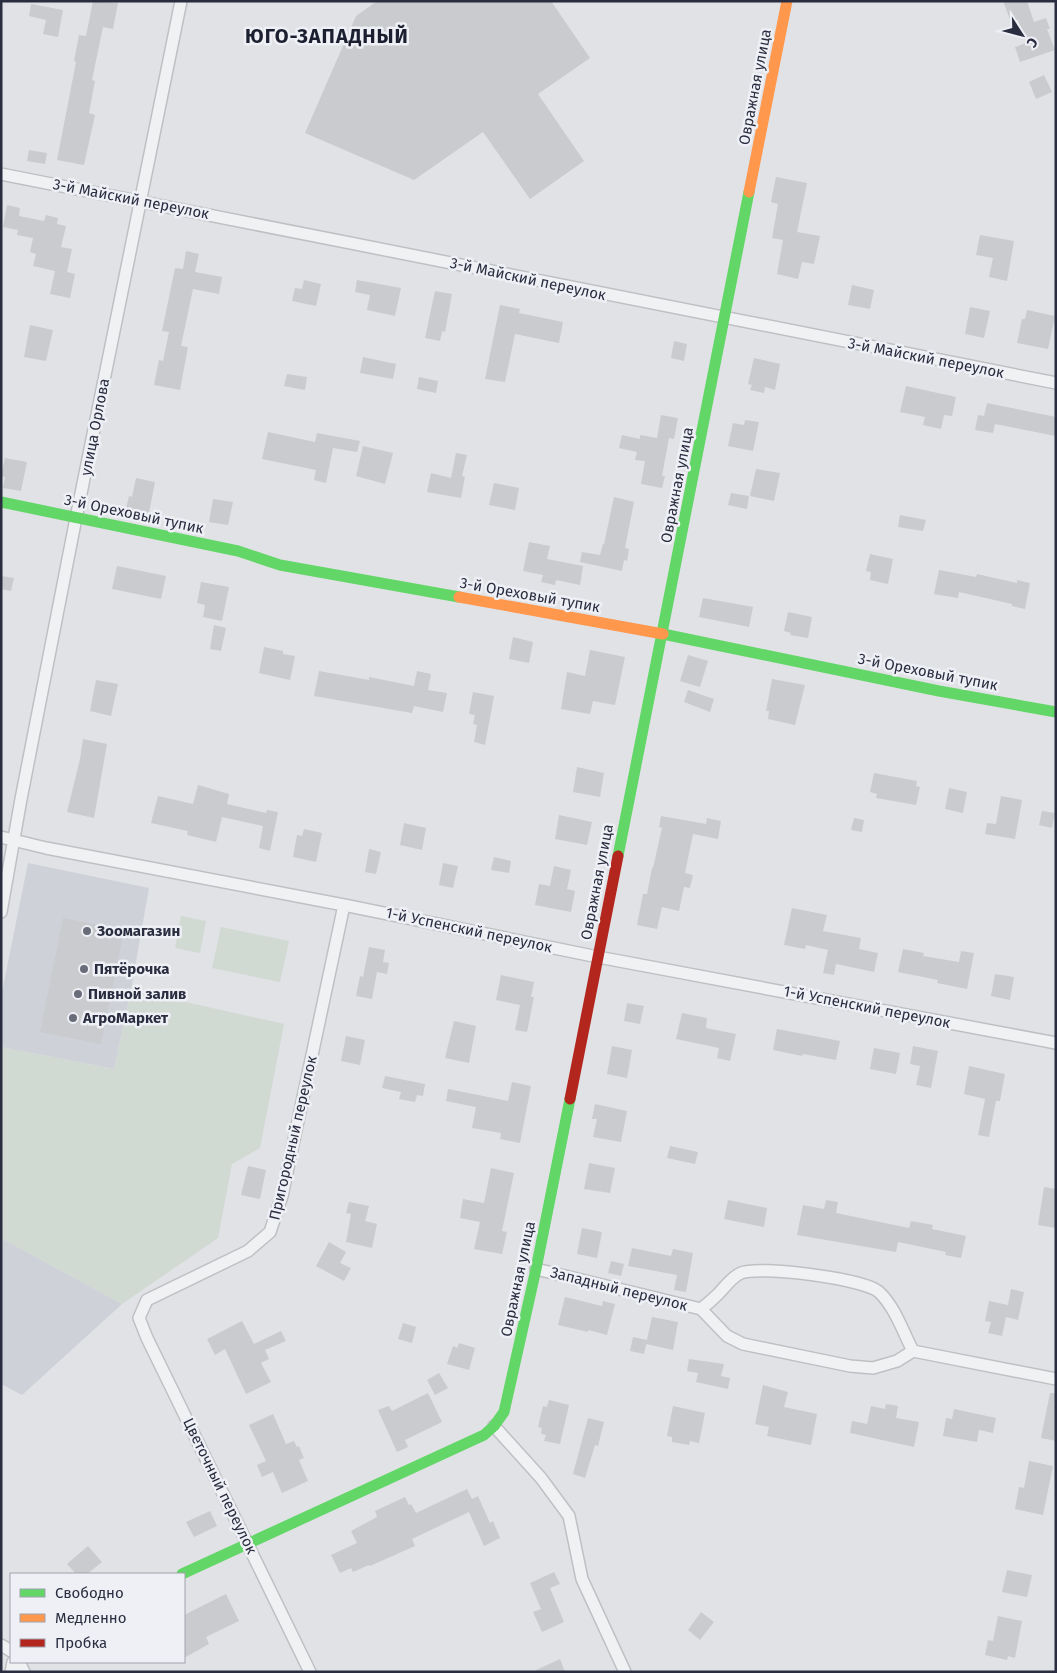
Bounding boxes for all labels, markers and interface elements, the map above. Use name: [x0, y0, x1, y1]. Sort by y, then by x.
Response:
north arrow: [997, 10, 1047, 60]
district label: ЮГО-ЗАПАДНЫЙ: [245, 24, 409, 48]
street label: Овражная улица: [735, 28, 775, 146]
text: С: [1023, 34, 1041, 51]
street label: 3-й Майский переулок: [51, 175, 211, 223]
street label: 3-й Майский переулок: [449, 254, 608, 304]
street label: 3-й Майский переулок: [846, 334, 1006, 382]
street label: улица Орлова: [77, 377, 113, 477]
street label: Овражная улица: [657, 426, 697, 544]
street label: 3-й Ореховый тупик: [63, 490, 206, 538]
street label: 3-й Ореховый тупик: [459, 574, 602, 616]
street label: 3-й Ореховый тупик: [857, 650, 1000, 694]
street label: Овражная улица: [577, 823, 617, 941]
street label: 1-й Успенский переулок: [384, 904, 554, 956]
place label: Зоомагазин: [96, 922, 180, 940]
marker: Зоомагазин: [81, 925, 93, 937]
place label: Пятёрочка: [94, 960, 170, 978]
marker: Пятёрочка: [78, 963, 90, 975]
street label: 1-й Успенский переулок: [782, 982, 952, 1032]
place label: Пивной залив: [88, 985, 186, 1003]
marker: Пивной залив: [72, 988, 84, 1000]
place label: АгроМаркет: [82, 1009, 169, 1027]
marker: АгроМаркет: [67, 1012, 79, 1024]
street label: Пригородный переулок: [265, 1054, 321, 1222]
street label: Овражная улица: [497, 1220, 539, 1338]
street label: Западный переулок: [549, 1263, 690, 1315]
street label: Цветочный переулок: [179, 1415, 261, 1557]
legend: [10, 1573, 185, 1663]
text: Свободно: [55, 1584, 124, 1602]
text: Медленно: [55, 1609, 127, 1627]
text: Пробка: [55, 1634, 107, 1652]

